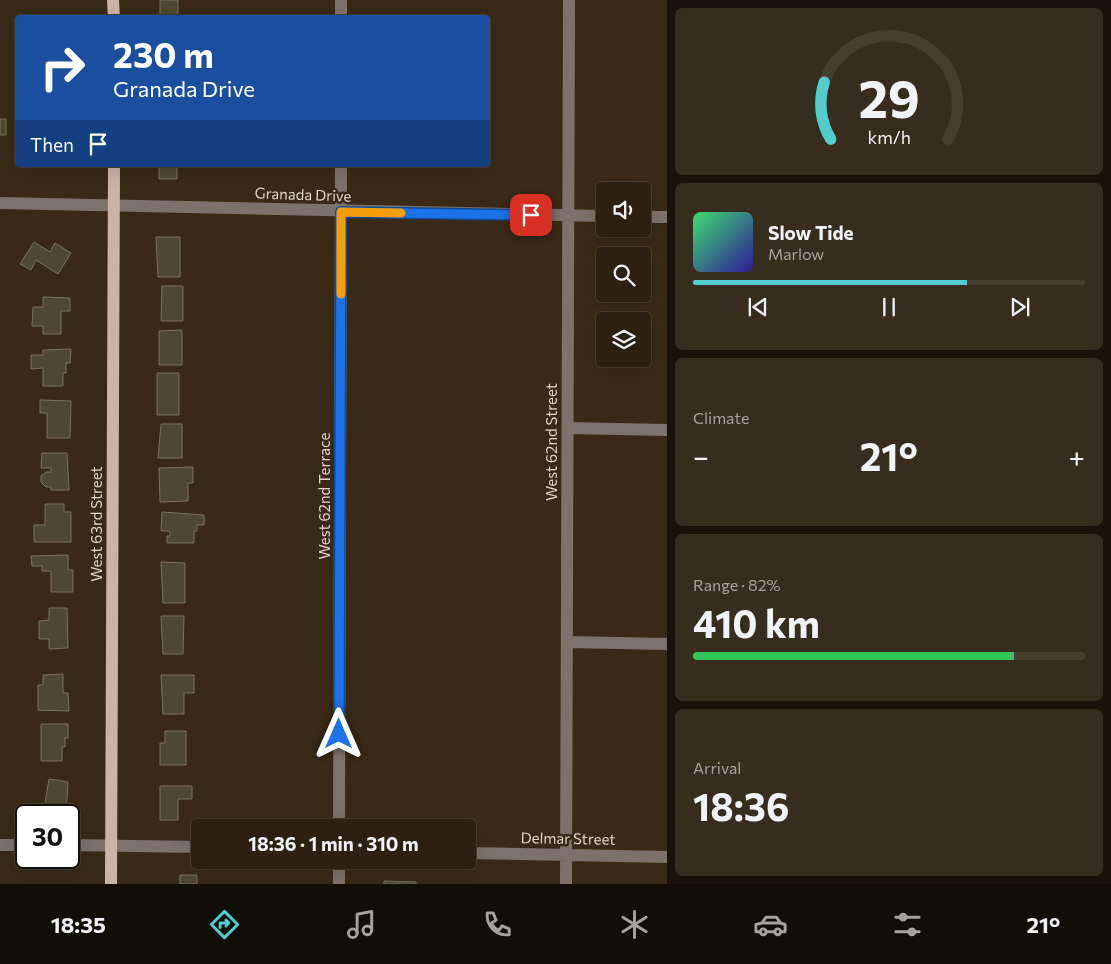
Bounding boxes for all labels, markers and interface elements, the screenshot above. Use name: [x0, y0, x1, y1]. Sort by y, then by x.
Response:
text: 230 m: [113, 32, 214, 75]
icon: right: [30, 35, 95, 100]
text: 29: [858, 65, 920, 129]
text: Granada Drive: [113, 75, 255, 102]
text: km/h: [867, 126, 911, 148]
icon: arrive: [84, 130, 112, 158]
text: Then: [30, 133, 74, 156]
map controls: [596, 182, 651, 367]
button: sound: [596, 182, 651, 237]
street label: Granada Drive: [254, 183, 352, 205]
pin: [510, 194, 552, 236]
icon: arrive: [517, 201, 545, 229]
text: Slow Tide: [768, 221, 854, 244]
text: Marlow: [768, 244, 824, 263]
button: search: [596, 247, 651, 302]
icon: previous: [744, 293, 772, 321]
icon: pause: [875, 293, 903, 321]
icon: next: [1006, 293, 1034, 321]
button: layers: [596, 312, 651, 367]
street label: West 62nd Street: [542, 383, 560, 501]
text: Climate: [693, 408, 749, 427]
street label: West 62nd Terrace: [315, 432, 333, 559]
text: 21°: [860, 432, 918, 479]
text: −: [693, 439, 709, 473]
text: +: [1069, 439, 1085, 473]
street label: West 63rd Street: [87, 466, 105, 582]
text: Range · 82%: [693, 575, 781, 594]
text: 410 km: [693, 599, 820, 646]
position arrow: [312, 707, 364, 759]
text: Arrival: [693, 758, 741, 777]
text: 18:36: [693, 782, 789, 829]
speed limit sign: 30: [15, 804, 80, 869]
street label: Delmar Street: [520, 828, 616, 848]
text: 18:36 · 1 min · 310 m: [248, 832, 419, 855]
icon: directions: [207, 907, 242, 942]
icon: music: [344, 907, 379, 942]
icon: phone: [480, 907, 515, 942]
icon: climate: [617, 907, 652, 942]
icon: car: [753, 907, 788, 942]
icon: filters: [890, 907, 925, 942]
text: 18:35: [51, 911, 106, 938]
text: 21°: [1027, 911, 1060, 938]

